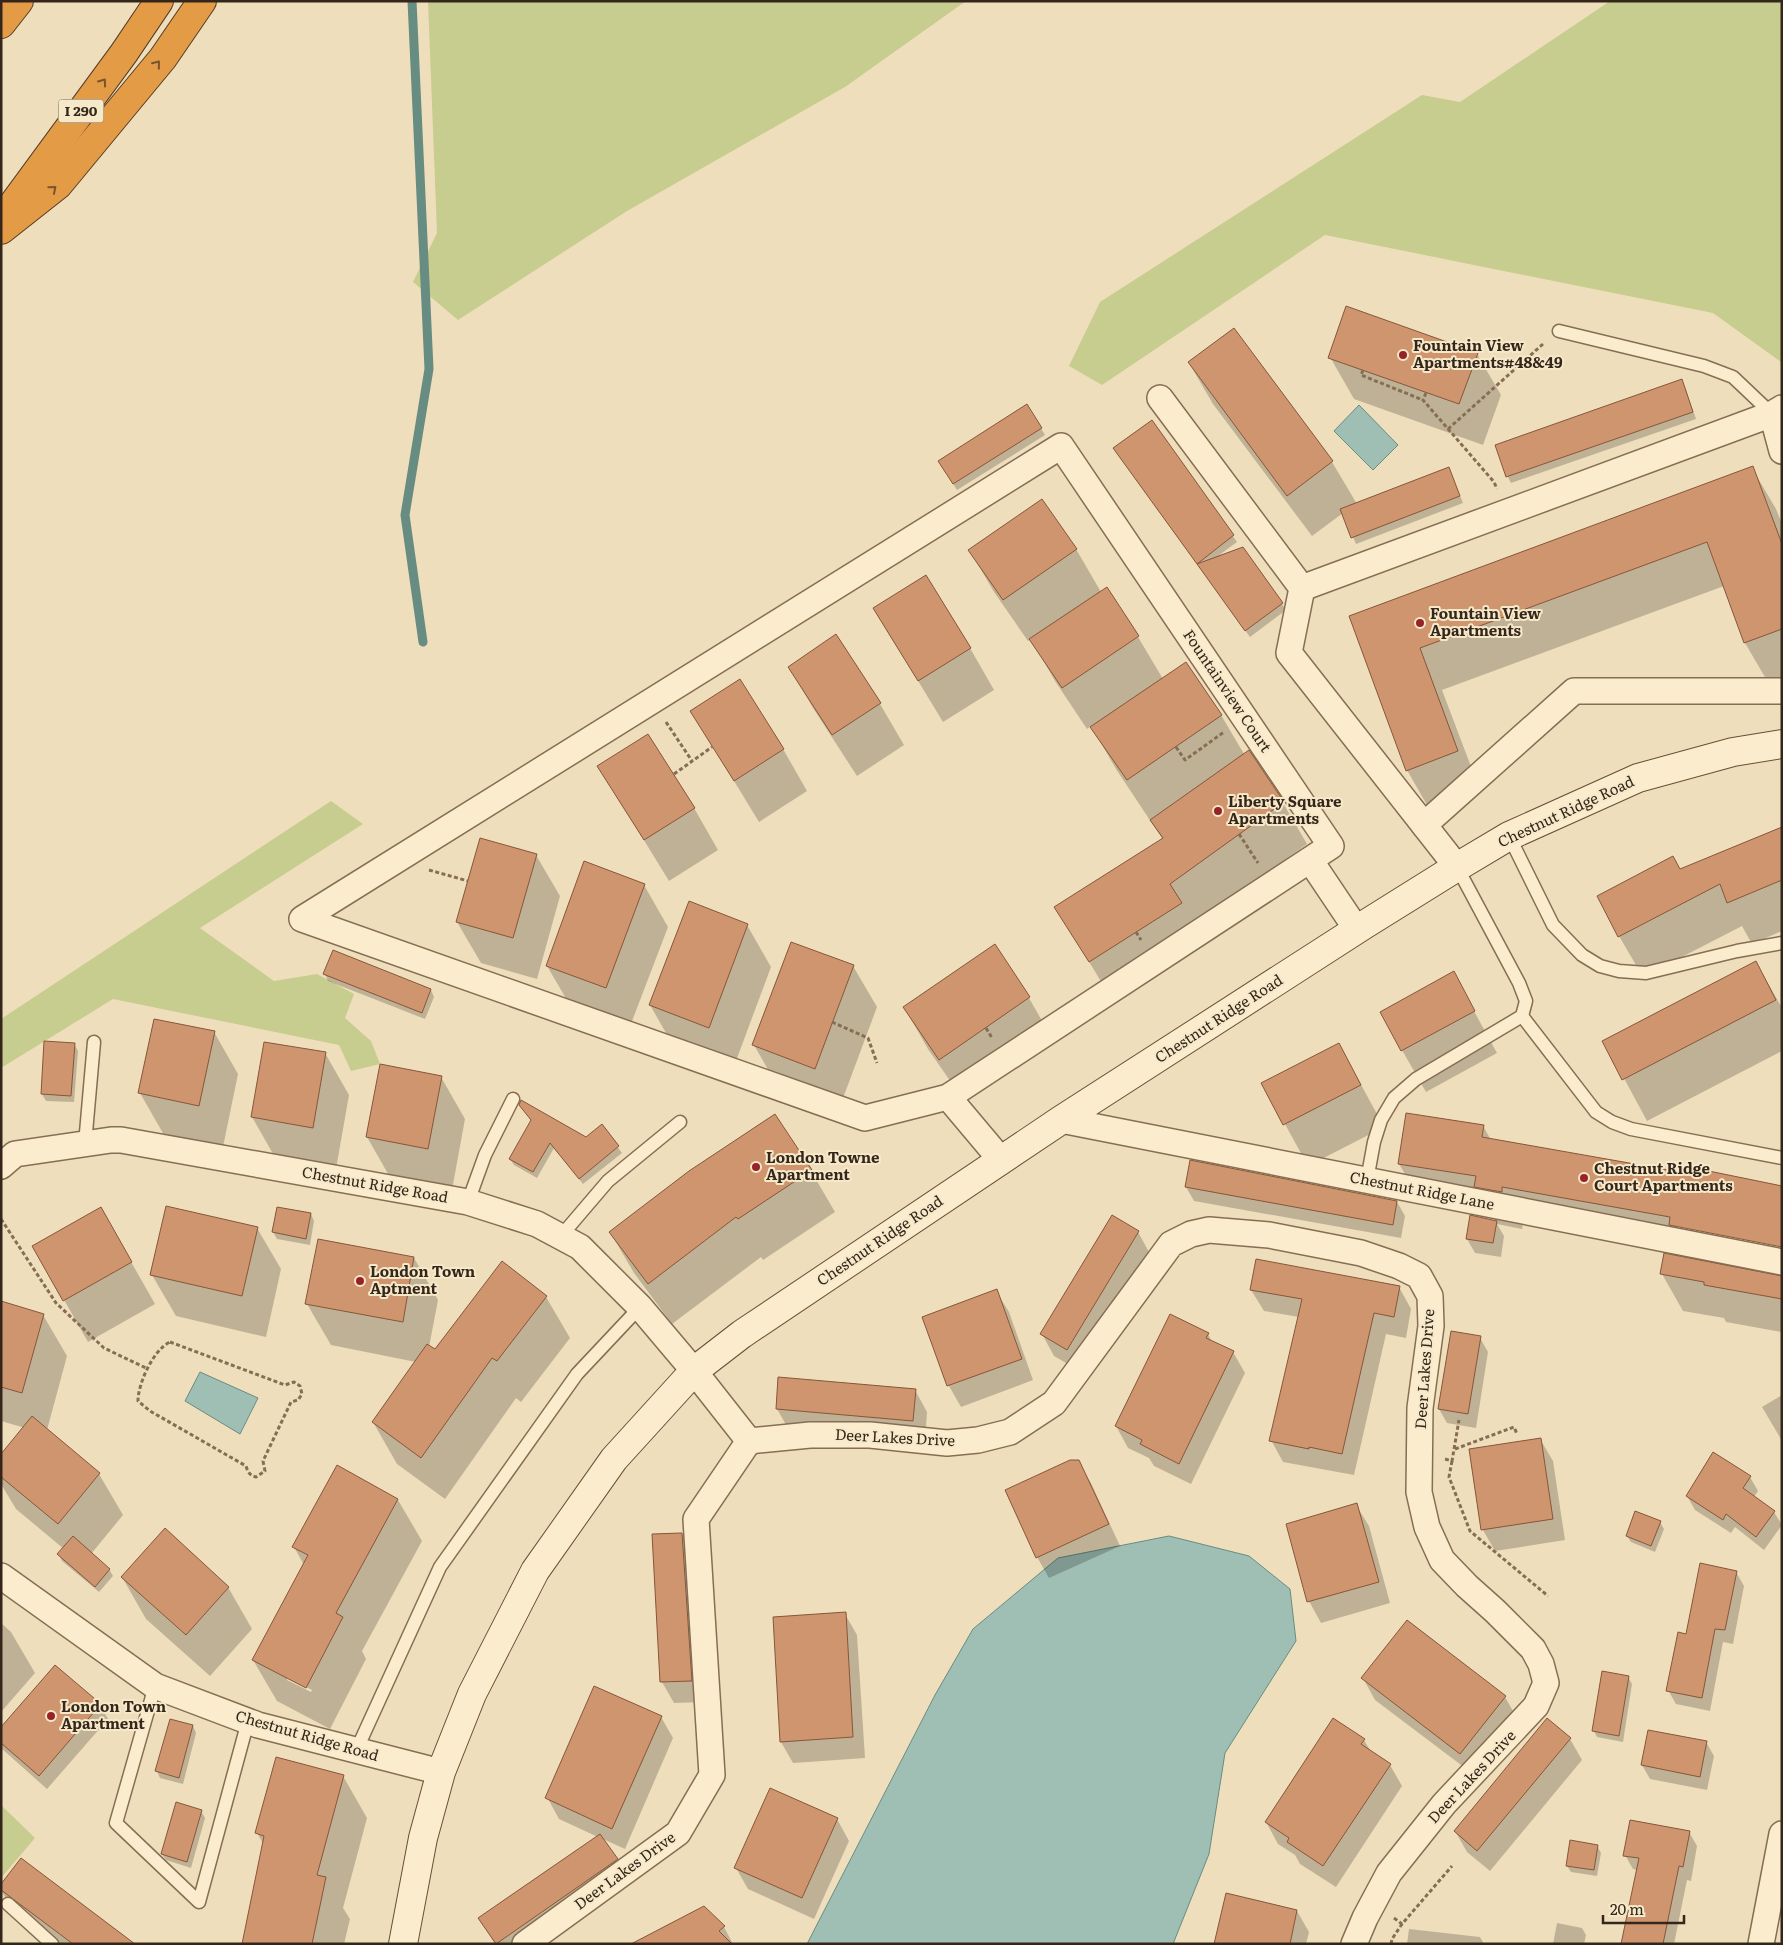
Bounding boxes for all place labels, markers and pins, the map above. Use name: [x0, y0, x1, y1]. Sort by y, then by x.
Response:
place label: Fountain View Apartments#48&49: [1413, 333, 1563, 373]
marker: Fountain View Apartments#48&49: [1397, 349, 1409, 361]
place label: Fountain View Apartments: [1430, 601, 1541, 641]
marker: Fountain View Apartments: [1414, 617, 1426, 629]
place label: Liberty Square Apartments: [1228, 789, 1342, 829]
marker: Liberty Square Apartments: [1212, 805, 1224, 817]
place label: London Towne Apartment: [766, 1145, 880, 1185]
place label: Chestnut Ridge Court Apartments: [1594, 1156, 1733, 1196]
marker: London Towne Apartment: [750, 1161, 762, 1173]
marker: Chestnut Ridge Court Apartments: [1578, 1172, 1590, 1184]
place label: London Town Aptment: [370, 1259, 476, 1299]
marker: London Town Aptment: [354, 1275, 366, 1287]
place label: London Town Apartment: [61, 1694, 167, 1734]
marker: London Town Apartment: [45, 1710, 57, 1722]

